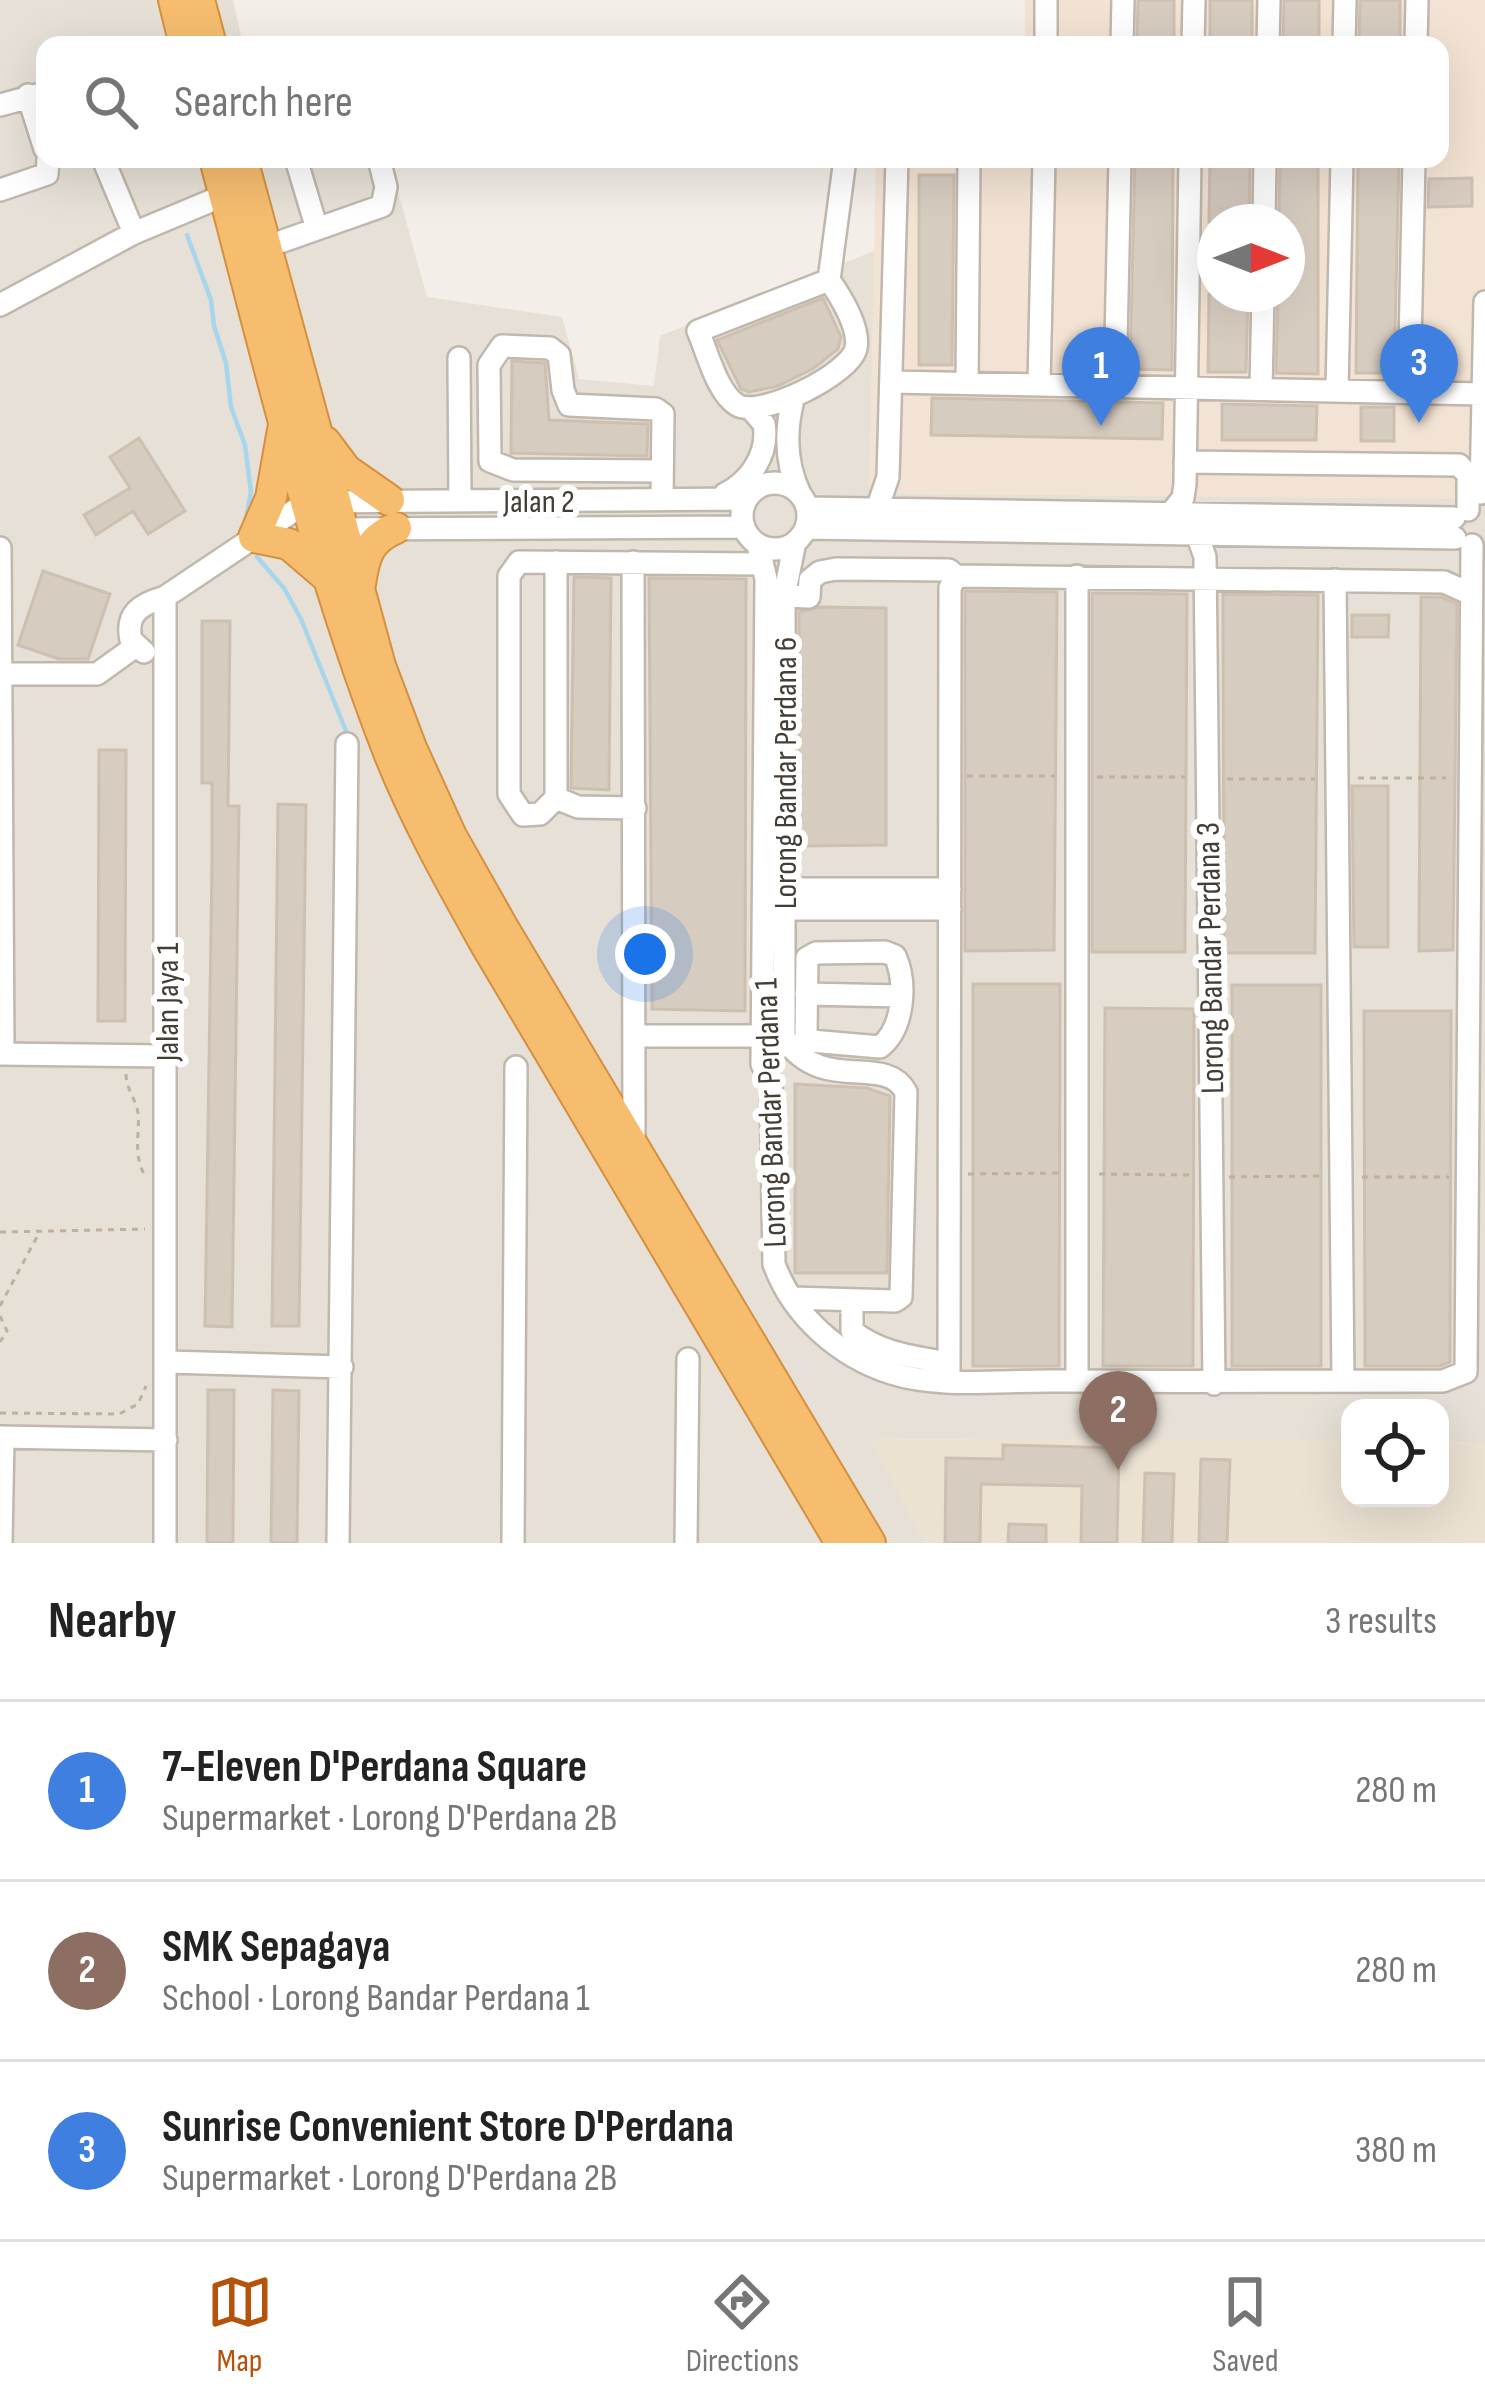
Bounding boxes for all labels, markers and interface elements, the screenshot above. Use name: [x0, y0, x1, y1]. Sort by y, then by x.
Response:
search box: [36, 36, 1449, 168]
icon: search: [78, 69, 144, 135]
text: Search here: [174, 75, 353, 130]
north arrow: [1197, 204, 1305, 312]
pin: 3: [1380, 324, 1458, 423]
pin: 1: [1062, 327, 1140, 426]
street label: Jalan 2: [502, 482, 575, 522]
street label: Lorong Bandar Perdana 6: [766, 637, 806, 909]
street label: Lorong Bandar Perdana 3: [1189, 822, 1233, 1094]
your location: [615, 924, 675, 984]
street label: Jalan Jaya 1: [148, 942, 188, 1062]
street label: Lorong Bandar Perdana 1: [746, 977, 796, 1248]
pin: 2: [1079, 1371, 1157, 1470]
map controls: [1341, 1399, 1449, 1507]
button: locate: [1341, 1399, 1449, 1507]
text: Nearby: [48, 1591, 177, 1652]
text: 3 results: [1325, 1598, 1437, 1645]
text: 7-Eleven D'Perdana Square: [162, 1740, 587, 1795]
text: 1: [79, 1767, 95, 1814]
text: 280 m: [1355, 1767, 1437, 1814]
text: Supermarket · Lorong D'Perdana 2B: [162, 1795, 617, 1842]
text: SMK Sepagaya: [162, 1920, 390, 1975]
text: 2: [78, 1947, 96, 1994]
text: 280 m: [1355, 1947, 1437, 1994]
text: School · Lorong Bandar Perdana 1: [162, 1975, 590, 2022]
text: Sunrise Convenient Store D'Perdana: [162, 2100, 734, 2155]
text: 3: [78, 2127, 96, 2174]
text: 380 m: [1355, 2127, 1437, 2174]
text: Supermarket · Lorong D'Perdana 2B: [162, 2155, 617, 2202]
tab: Map: [207, 2269, 273, 2381]
tab: Directions: [686, 2269, 799, 2381]
tab: Saved: [1212, 2269, 1278, 2381]

